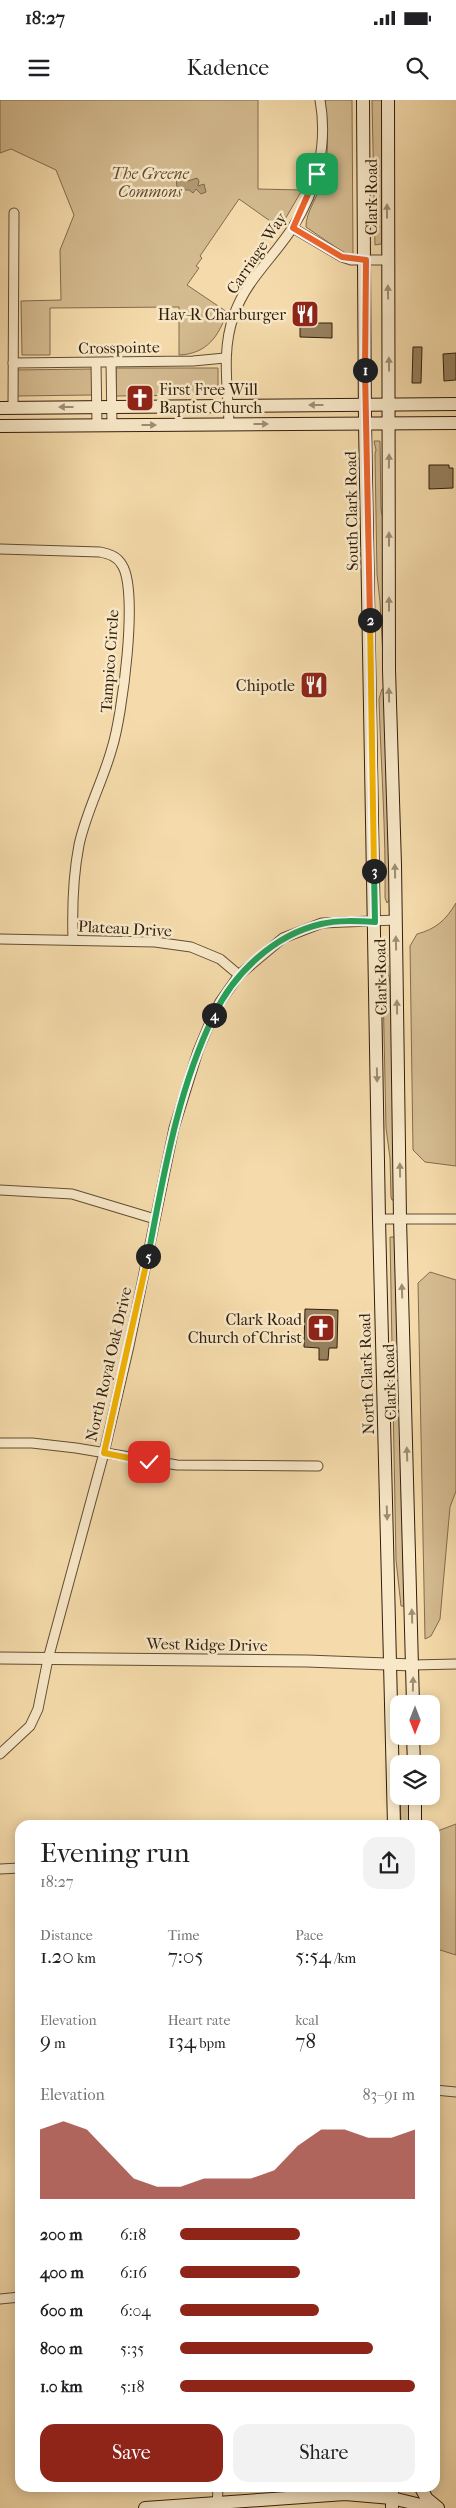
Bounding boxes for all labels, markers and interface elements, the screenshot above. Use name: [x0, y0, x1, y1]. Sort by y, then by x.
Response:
text: 18:27: [25, 7, 65, 29]
icon: menu: [25, 54, 53, 82]
icon: search: [403, 54, 431, 82]
text: Kadence: [187, 55, 269, 81]
pin: [296, 153, 338, 195]
street label: Clark Road: [362, 158, 381, 235]
icon: arrive: [303, 160, 331, 188]
park label: The Greene Commons: [111, 164, 189, 201]
one-way arrow: [383, 203, 391, 219]
street label: Carriage Way: [222, 209, 291, 298]
one-way arrow: [383, 284, 391, 300]
restaurant icon: Hav-R Charburger: [290, 299, 320, 329]
place label: Hav-R Charburger: [158, 305, 286, 324]
street label: Crosspointe: [78, 337, 160, 358]
one-way arrow: [384, 356, 392, 372]
pin: 1: [352, 358, 378, 382]
text: 1: [363, 362, 368, 379]
place label: First Free Will Baptist Church: [159, 380, 262, 417]
church icon: First Free Will Baptist Church: [125, 383, 155, 413]
one-way arrow: [308, 401, 324, 409]
one-way arrow: [58, 403, 74, 411]
one-way arrow: [253, 420, 269, 428]
one-way arrow: [141, 421, 157, 429]
street label: South Clark Road: [341, 451, 362, 571]
one-way arrow: [385, 453, 393, 469]
one-way arrow: [385, 531, 393, 547]
one-way arrow: [385, 596, 393, 612]
pin: 2: [358, 608, 382, 632]
street label: Tampico Circle: [96, 609, 123, 713]
text: 2: [367, 612, 374, 629]
restaurant icon: Chipotle: [299, 670, 329, 700]
place label: Chipotle: [236, 676, 295, 695]
one-way arrow: [385, 687, 393, 703]
pin: 3: [362, 858, 386, 884]
text: 3: [372, 863, 377, 880]
one-way arrow: [391, 863, 399, 879]
street label: Plateau Drive: [78, 917, 173, 940]
one-way arrow: [392, 935, 400, 951]
street label: Clark Road: [370, 938, 391, 1015]
one-way arrow: [393, 999, 401, 1015]
pin: 4: [202, 1002, 226, 1028]
text: 4: [210, 1007, 219, 1024]
one-way arrow: [373, 1067, 381, 1083]
one-way arrow: [395, 1162, 403, 1178]
pin: 5: [136, 1244, 160, 1268]
text: 5: [145, 1248, 152, 1265]
one-way arrow: [398, 1283, 406, 1299]
street label: North Royal Oak Drive: [81, 1285, 136, 1443]
place label: Clark Road Church of Christ: [188, 1310, 302, 1347]
church icon: Clark Road Church of Christ: [306, 1313, 336, 1343]
street label: North Clark Road: [355, 1313, 378, 1435]
street label: Clark Road: [379, 1343, 400, 1421]
pin: [128, 1441, 170, 1483]
one-way arrow: [403, 1446, 411, 1462]
icon: check: [135, 1448, 163, 1476]
one-way arrow: [383, 1505, 391, 1521]
one-way arrow: [407, 1608, 415, 1624]
street label: West Ridge Drive: [145, 1634, 268, 1655]
one-way arrow: [410, 1676, 418, 1692]
north arrow: [390, 1695, 440, 1745]
map controls: [390, 1695, 440, 1805]
button: layers: [390, 1755, 440, 1805]
text: Evening run: [40, 1836, 190, 1869]
button: share: [363, 1837, 415, 1889]
text: 18:27: [40, 1872, 74, 1891]
text: Distance: [40, 1927, 93, 1944]
text: Time: [168, 1927, 199, 1944]
text: Pace: [295, 1927, 323, 1944]
text: 1.20: [40, 1944, 74, 1968]
text: 7:05: [168, 1944, 204, 1968]
text: 5:54: [295, 1944, 331, 1968]
text: km: [74, 1950, 96, 1967]
text: /km: [331, 1950, 356, 1967]
text: Elevation: [40, 2012, 97, 2029]
text: Heart rate: [168, 2012, 230, 2029]
text: kcal: [295, 2012, 319, 2029]
text: 9: [40, 2029, 51, 2053]
text: 134: [168, 2029, 196, 2053]
text: 78: [295, 2029, 316, 2053]
text: m: [51, 2035, 66, 2052]
text: bpm: [196, 2035, 226, 2052]
text: Elevation: [40, 2085, 105, 2104]
text: 83–91 m: [363, 2085, 415, 2104]
text: 200 m: [40, 2225, 83, 2244]
text: 6:18: [120, 2225, 146, 2244]
text: 400 m: [40, 2263, 84, 2282]
text: 6:16: [120, 2263, 147, 2282]
text: 600 m: [40, 2301, 83, 2320]
text: 6:04: [120, 2301, 151, 2320]
text: 800 m: [40, 2339, 82, 2358]
text: 5:35: [120, 2339, 144, 2358]
text: 1.0 km: [40, 2377, 83, 2396]
text: 5:18: [120, 2377, 145, 2396]
button: Save: [40, 2424, 223, 2482]
button: Share: [233, 2424, 415, 2482]

